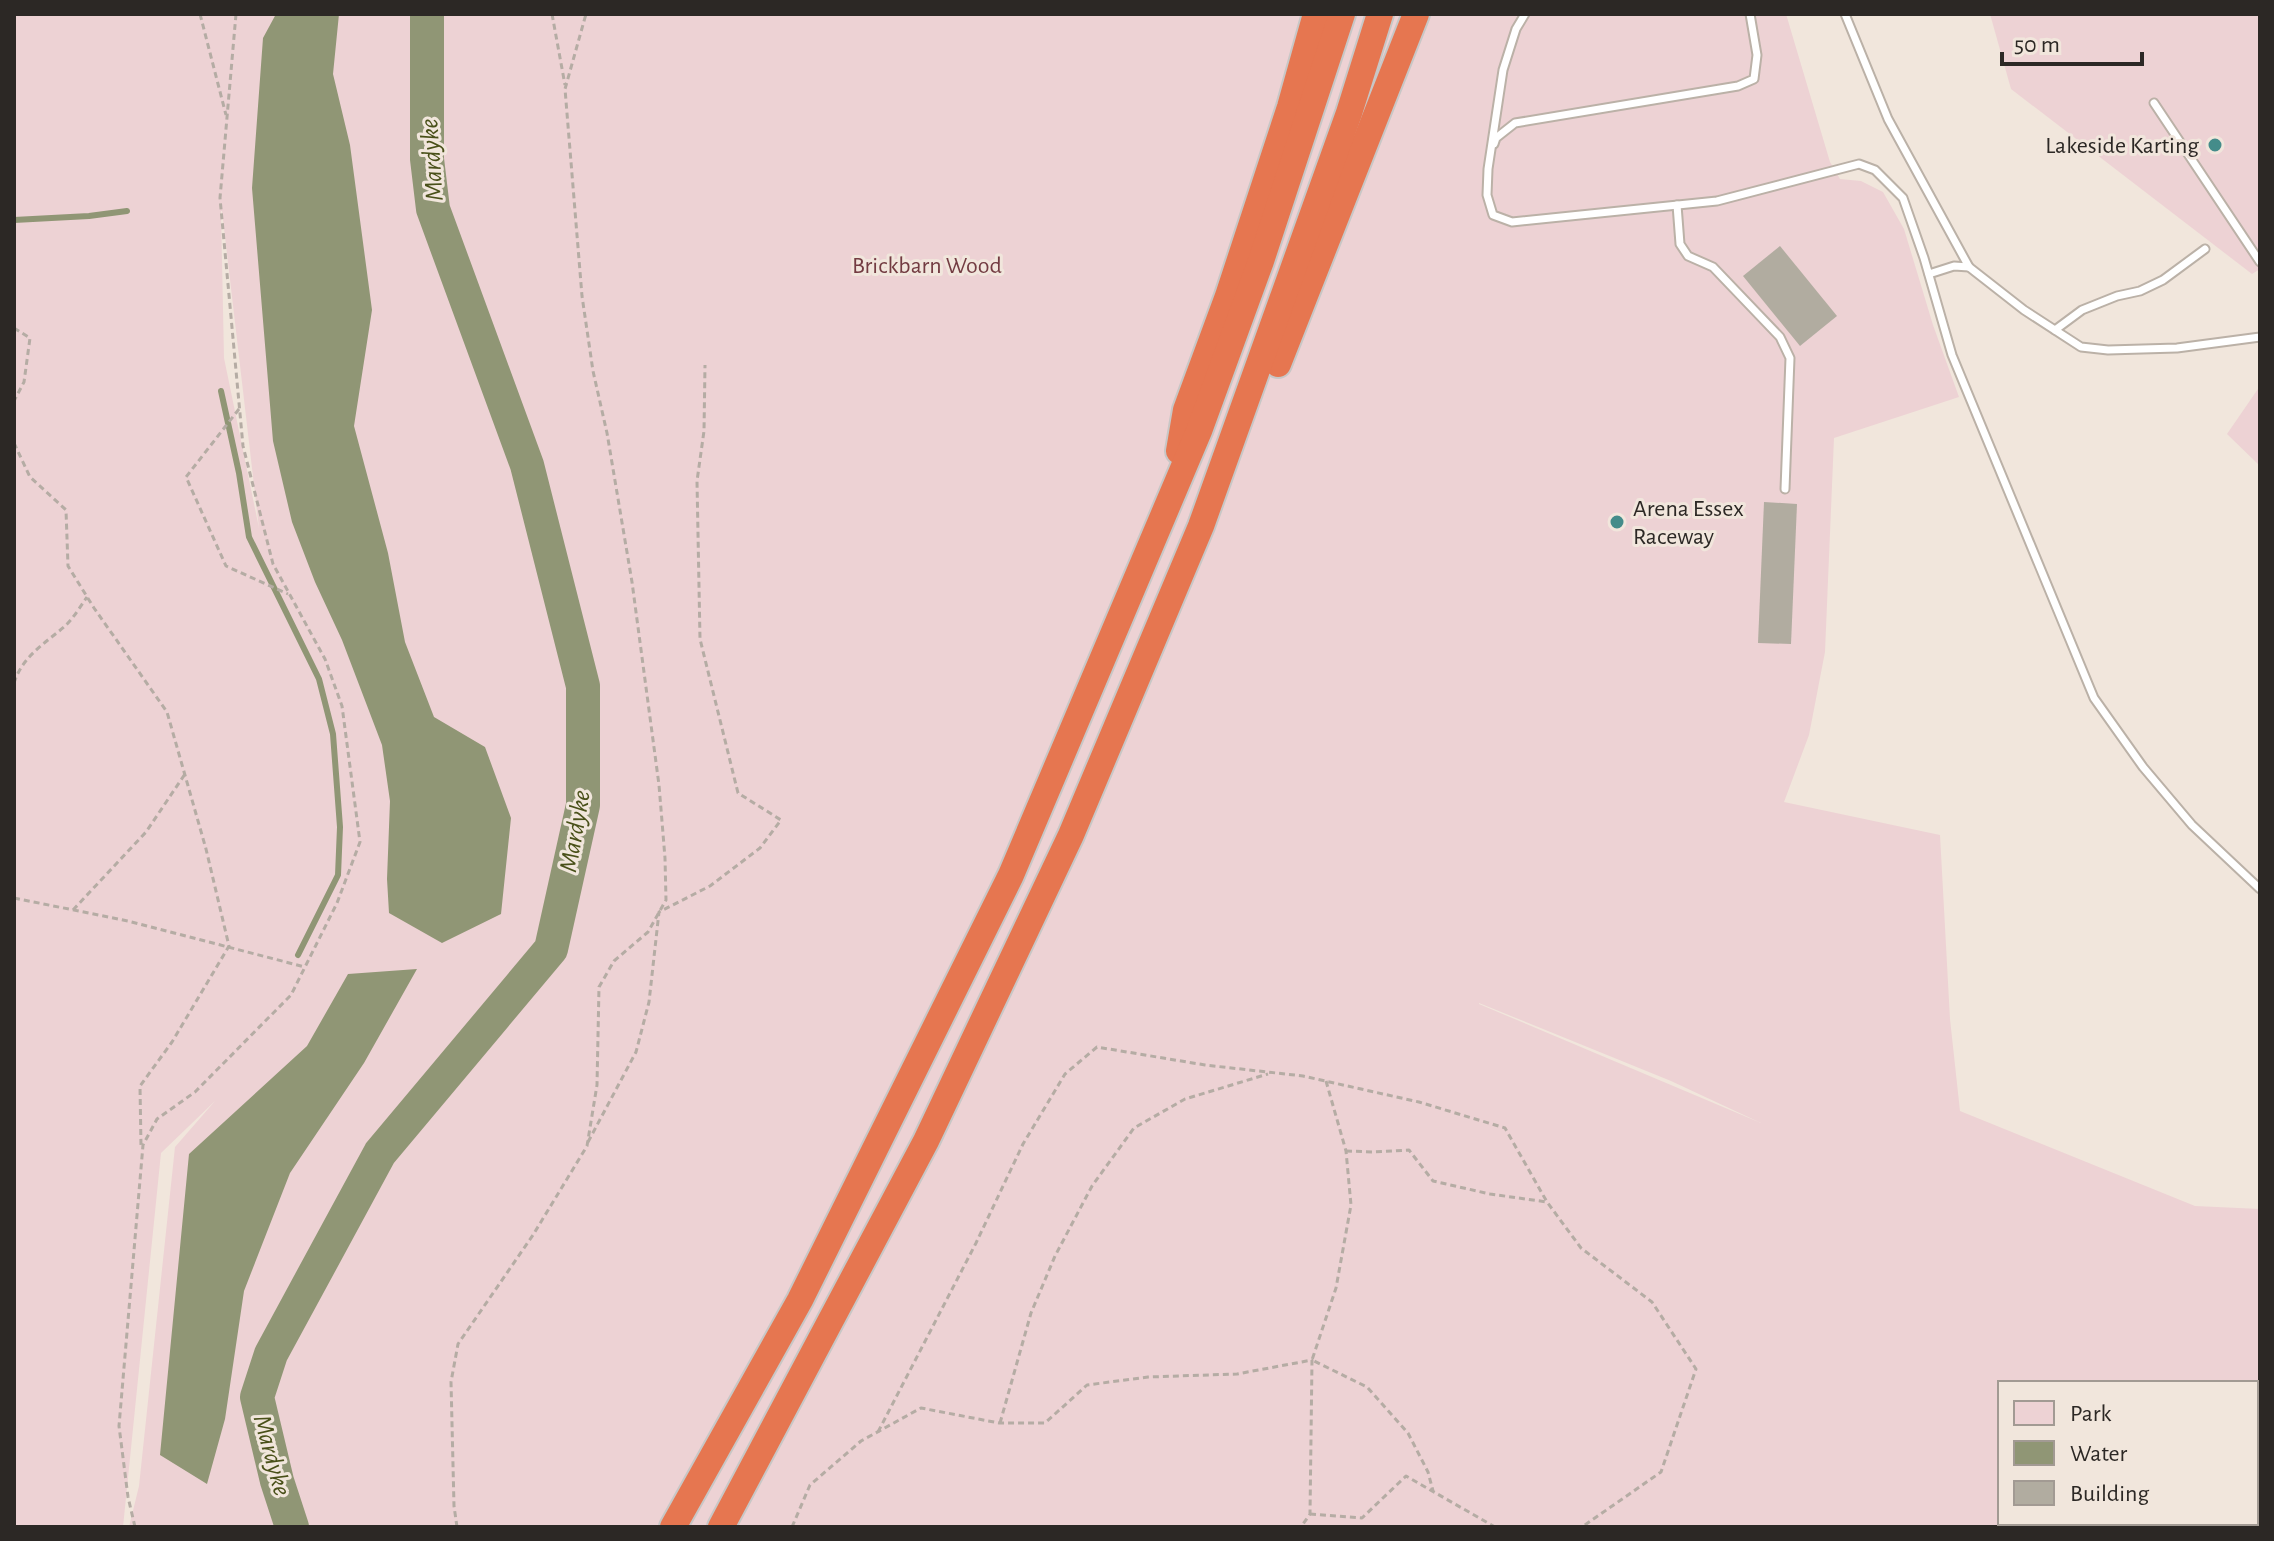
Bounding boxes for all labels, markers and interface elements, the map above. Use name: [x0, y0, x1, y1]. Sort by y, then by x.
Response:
scale bar: [2002, 16, 2142, 66]
text: 50 m: [2014, 33, 2060, 57]
water label: Mardyke: [416, 118, 448, 202]
place label: Lakeside Karting: [2045, 134, 2199, 158]
marker: Lakeside Karting: [2206, 136, 2224, 154]
park label: Brickbarn Wood: [852, 254, 1002, 278]
place label: Arena Essex Raceway: [1633, 497, 1744, 549]
marker: Arena Essex Raceway: [1608, 513, 1626, 531]
water label: Mardyke: [555, 788, 595, 874]
legend: [1998, 1381, 2258, 1525]
text: Park: [2070, 1402, 2111, 1426]
water label: Mardyke: [249, 1412, 295, 1499]
text: Water: [2070, 1442, 2128, 1466]
text: Building: [2070, 1482, 2149, 1506]

